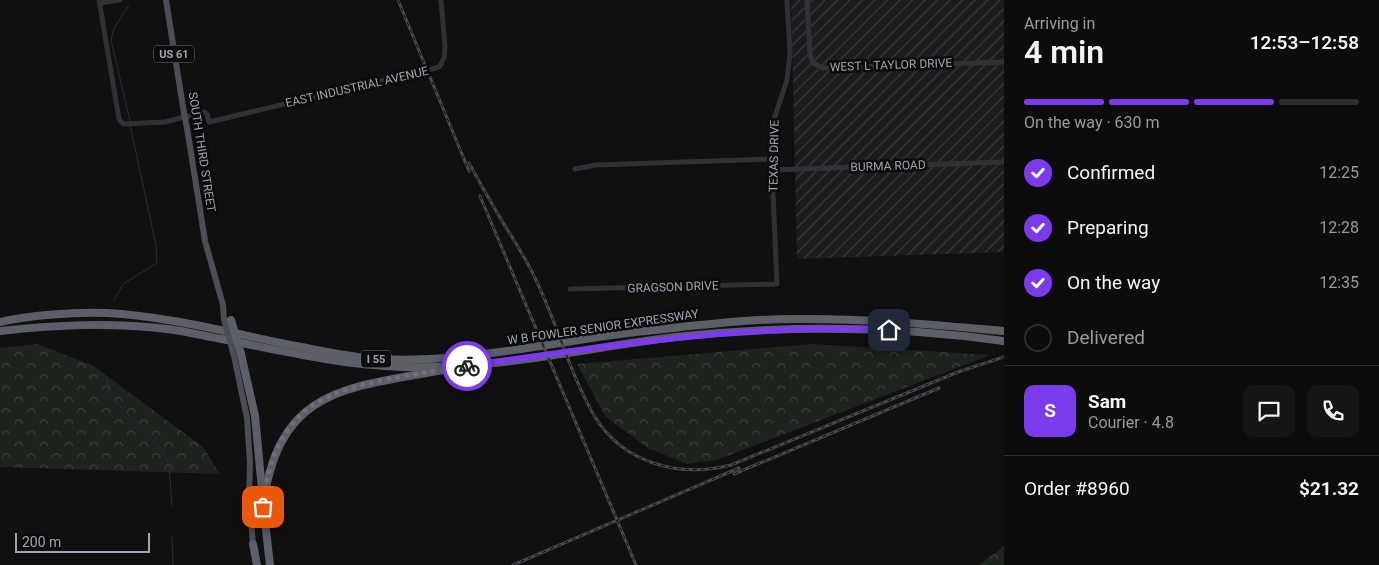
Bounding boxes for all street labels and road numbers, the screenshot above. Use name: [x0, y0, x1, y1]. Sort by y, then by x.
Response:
road number: US 61: [154, 46, 194, 62]
street label: WEST L TAYLOR DRIVE: [829, 56, 953, 74]
street label: EAST INDUSTRIAL AVENUE: [284, 64, 430, 110]
street label: SOUTH THIRD STREET: [186, 91, 218, 213]
street label: TEXAS DRIVE: [766, 119, 782, 192]
street label: BURMA ROAD: [850, 158, 926, 174]
street label: GRAGSON DRIVE: [627, 278, 719, 296]
street label: W B FOWLER SENIOR EXPRESSWAY: [507, 307, 700, 347]
road number: I 55: [361, 350, 391, 368]

